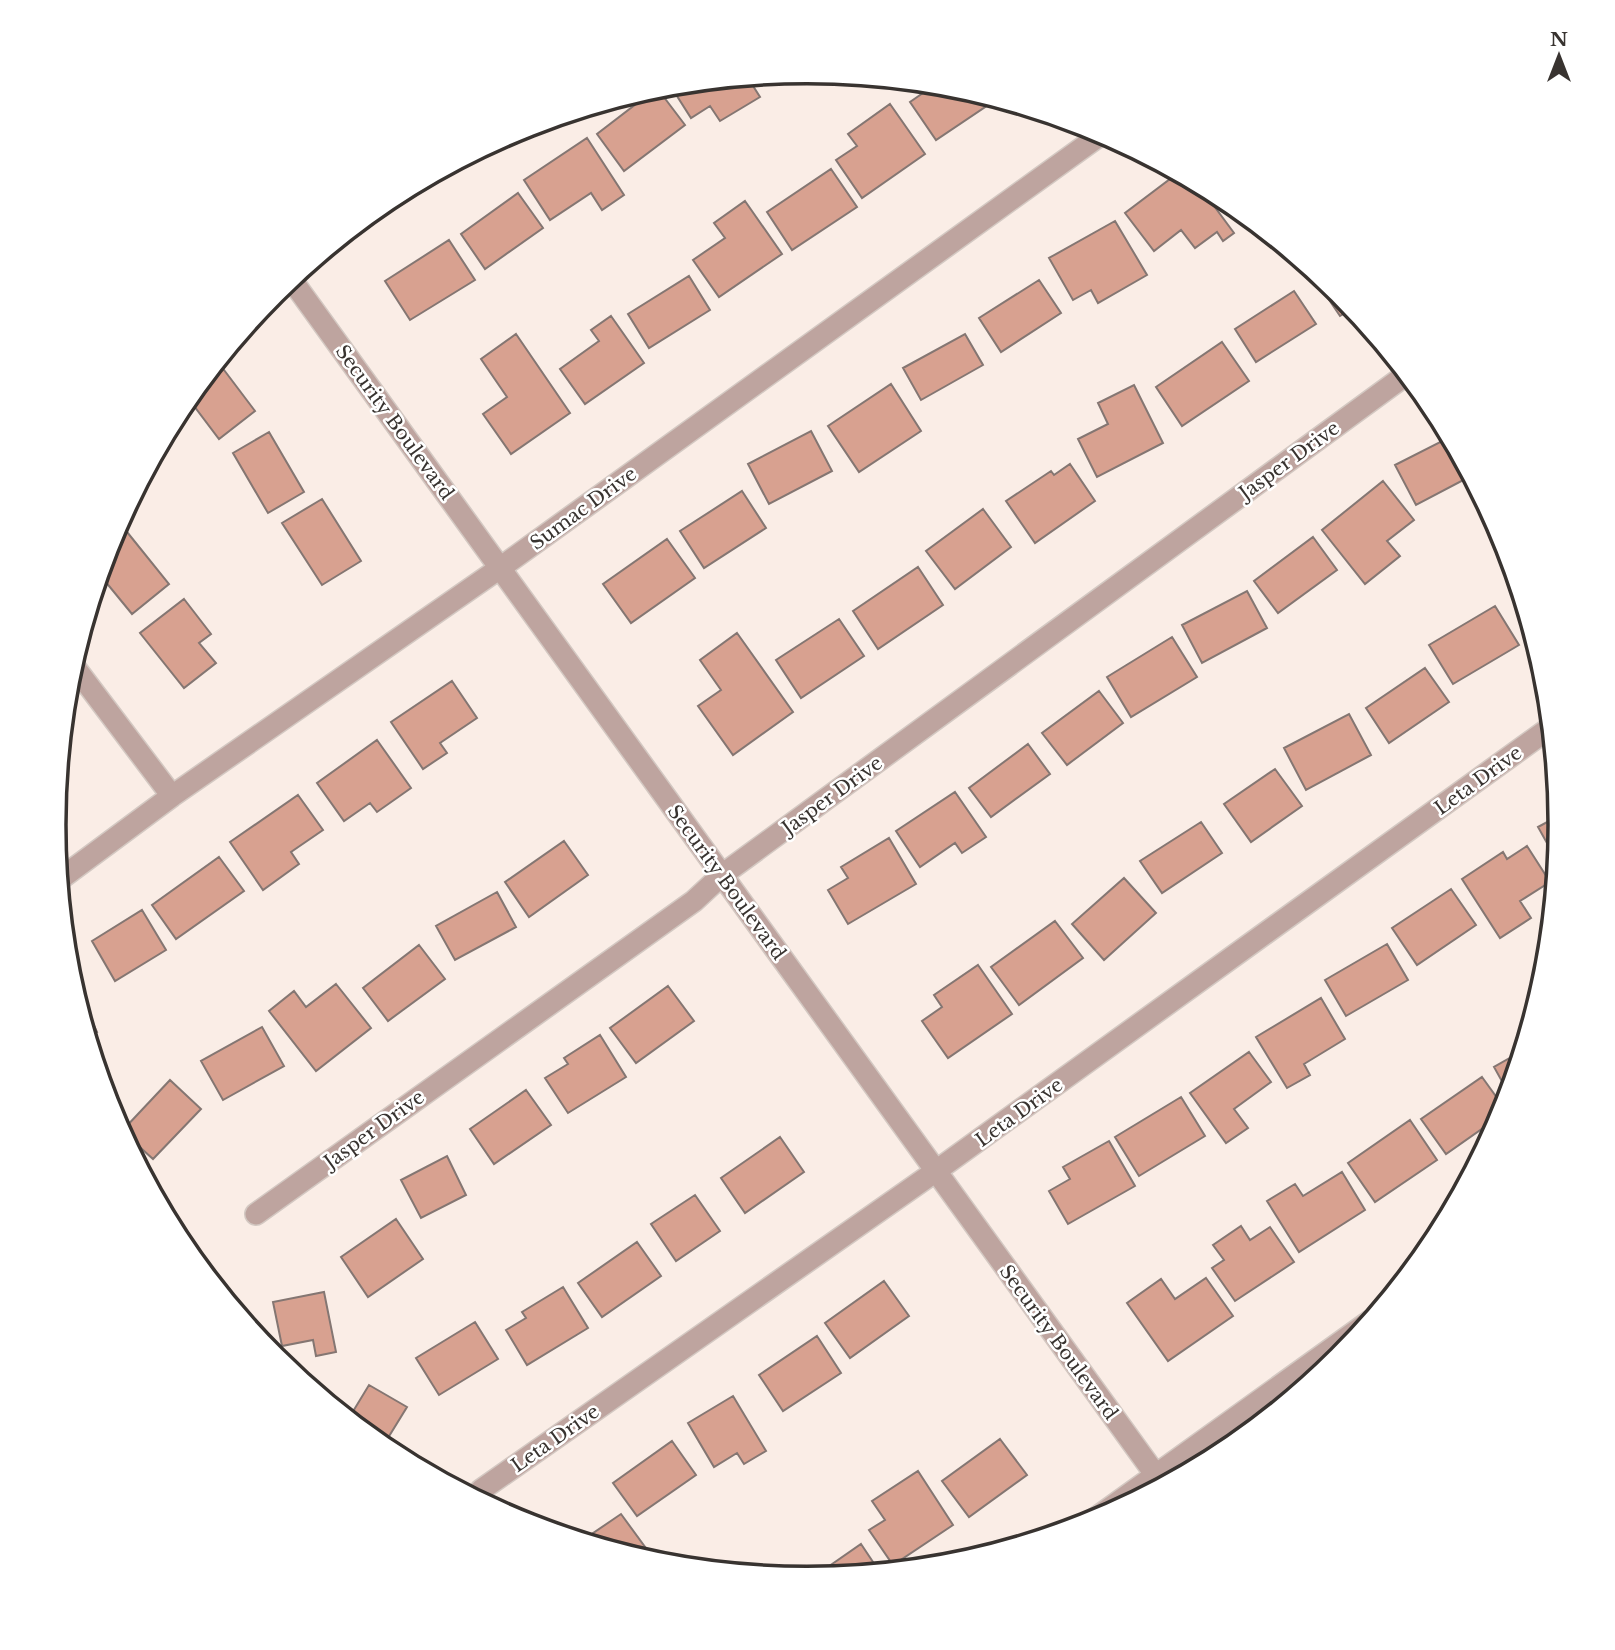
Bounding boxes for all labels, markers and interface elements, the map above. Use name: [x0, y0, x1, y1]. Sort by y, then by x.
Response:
north arrow: [1524, 21, 1594, 91]
text: N: [1550, 28, 1568, 51]
street label: Security Boulevard: [331, 340, 459, 504]
street label: Jasper Drive: [1232, 416, 1344, 506]
street label: Sumac Drive: [526, 462, 641, 555]
street label: Leta Drive: [1430, 741, 1526, 820]
street label: Jasper Drive: [775, 751, 887, 841]
street label: Security Boulevard: [663, 800, 791, 964]
street label: Leta Drive: [971, 1073, 1067, 1152]
street label: Jasper Drive: [317, 1085, 429, 1175]
street label: Security Boulevard: [995, 1260, 1123, 1424]
street label: Leta Drive: [507, 1400, 604, 1477]

